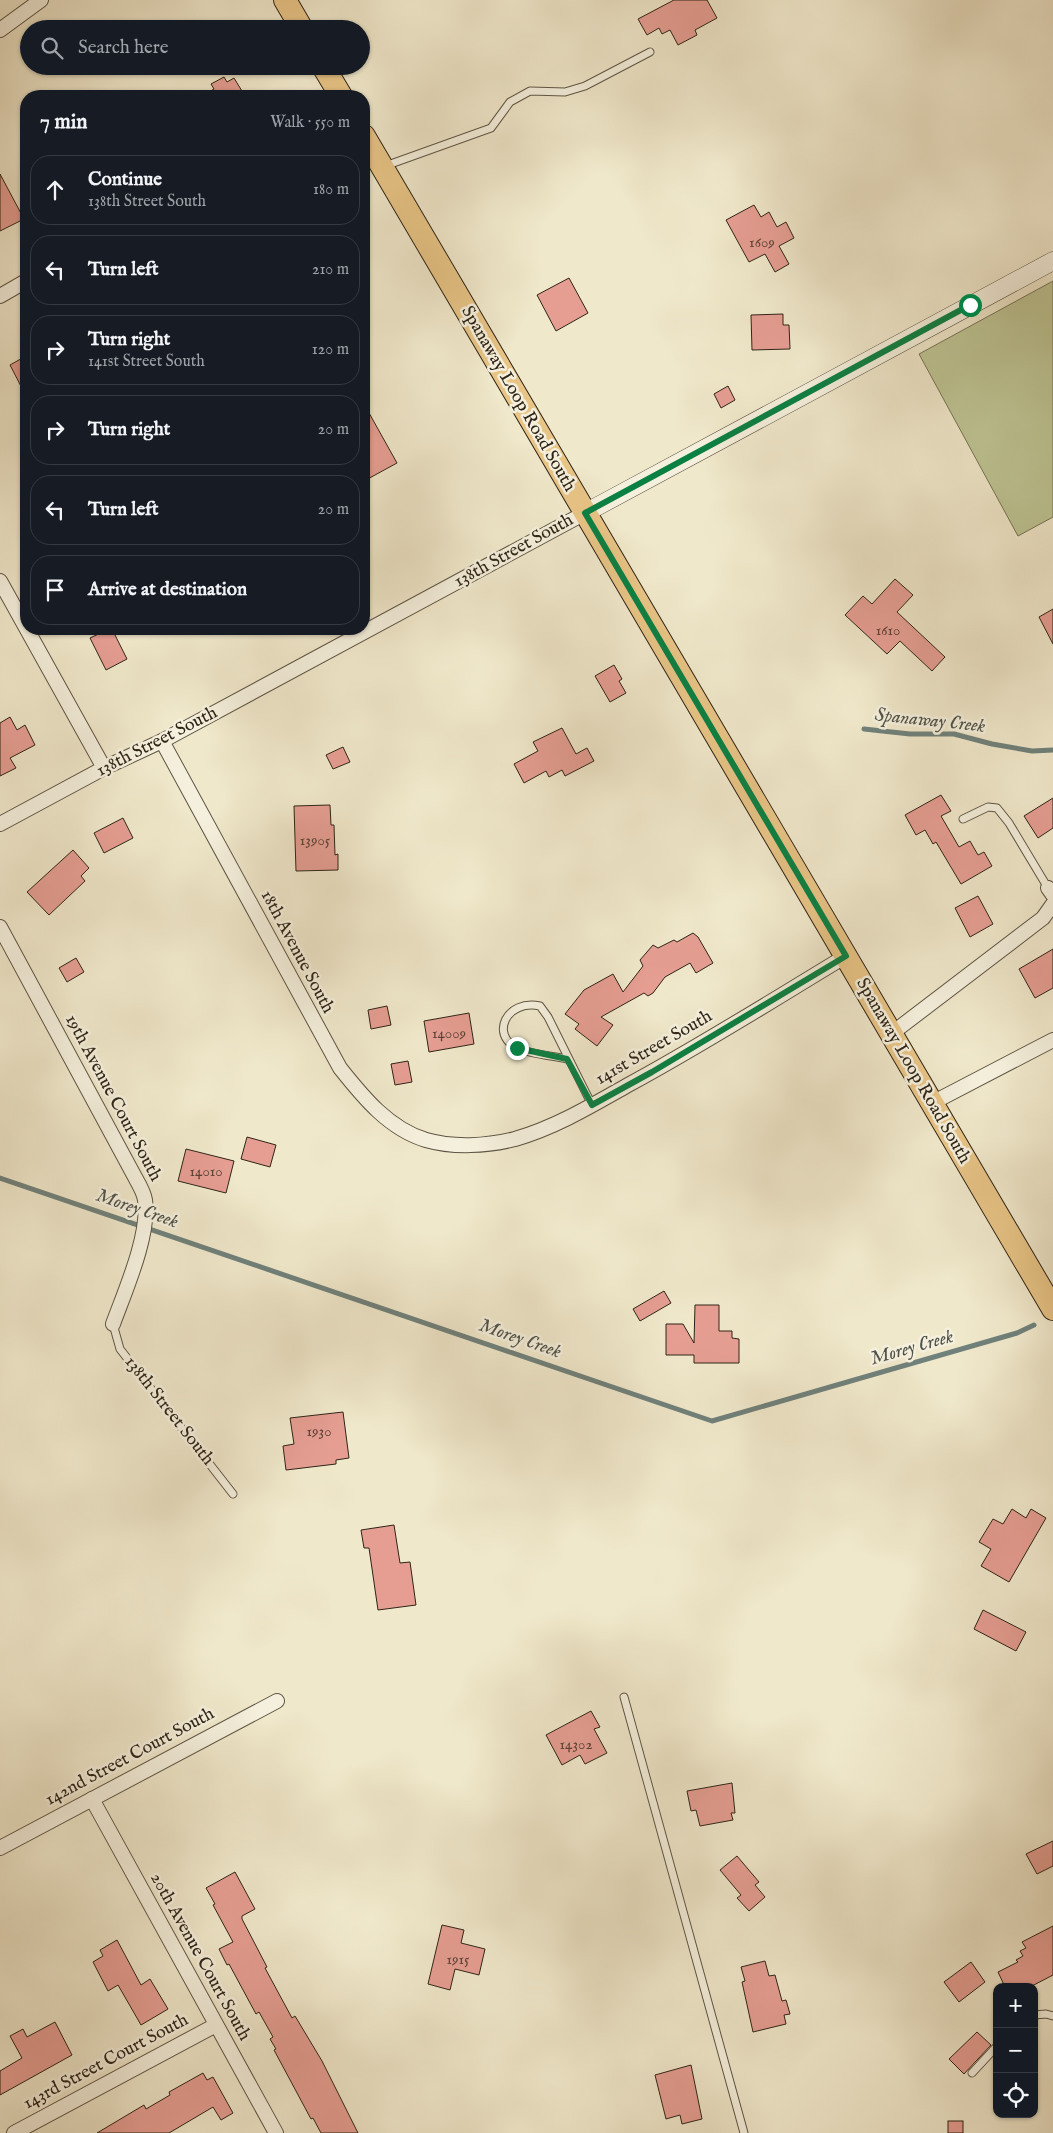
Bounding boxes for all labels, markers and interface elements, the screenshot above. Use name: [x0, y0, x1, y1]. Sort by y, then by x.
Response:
search box: [20, 20, 370, 75]
icon: search: [38, 34, 66, 62]
text: Search here: [78, 36, 169, 60]
text: 7 min: [40, 109, 87, 136]
text: Walk · 550 m: [270, 113, 350, 133]
text: Continue: [88, 168, 162, 192]
icon: ahead: [41, 176, 69, 204]
text: 180 m: [313, 180, 349, 200]
text: 138th Street South: [88, 192, 206, 212]
house number: 1609: [749, 233, 775, 252]
icon: left: [41, 256, 69, 284]
text: Turn left: [88, 258, 159, 282]
text: 210 m: [312, 260, 349, 280]
route start: [959, 294, 982, 317]
street label: Spanaway Loop Road South: [455, 302, 581, 496]
text: Turn right: [88, 328, 170, 352]
icon: right: [41, 336, 69, 364]
text: 120 m: [312, 340, 349, 360]
text: 141st Street South: [88, 352, 205, 372]
icon: right: [41, 416, 69, 444]
text: Turn right: [88, 418, 170, 442]
text: 20 m: [318, 420, 349, 440]
icon: left: [41, 496, 69, 524]
text: Turn left: [88, 498, 159, 522]
text: 20 m: [318, 500, 349, 520]
street label: 138th Street South: [450, 509, 578, 593]
icon: arrive: [41, 576, 69, 604]
text: Arrive at destination: [88, 578, 247, 602]
house number: 1610: [876, 621, 900, 640]
street label: 138th Street South: [93, 701, 222, 782]
water label: Spanaway Creek: [874, 703, 987, 739]
house number: 13905: [300, 831, 331, 850]
street label: 18th Avenue South: [255, 886, 339, 1018]
street label: Spanaway Loop Road South: [850, 974, 976, 1168]
street label: 141st Street South: [591, 1005, 717, 1091]
street label: 19th Avenue Court South: [59, 1011, 167, 1186]
house number: 14009: [432, 1024, 466, 1043]
route end: [506, 1037, 529, 1060]
house number: 14010: [189, 1162, 223, 1181]
water label: Morey Creek: [93, 1184, 182, 1234]
water label: Morey Creek: [476, 1314, 565, 1364]
water label: Morey Creek: [868, 1325, 957, 1371]
street label: 138th Street South: [119, 1352, 219, 1471]
house number: 1930: [306, 1422, 332, 1441]
street label: 142nd Street Court South: [41, 1702, 219, 1811]
house number: 14302: [560, 1735, 592, 1754]
street label: 20th Avenue Court South: [144, 1869, 256, 2045]
house number: 1915: [446, 1950, 470, 1969]
map controls: [993, 1983, 1038, 2118]
button: +: [993, 1983, 1038, 2028]
street label: 143rd Street Court South: [20, 2009, 193, 2115]
button: −: [993, 2028, 1038, 2073]
button: locate: [993, 2073, 1038, 2118]

